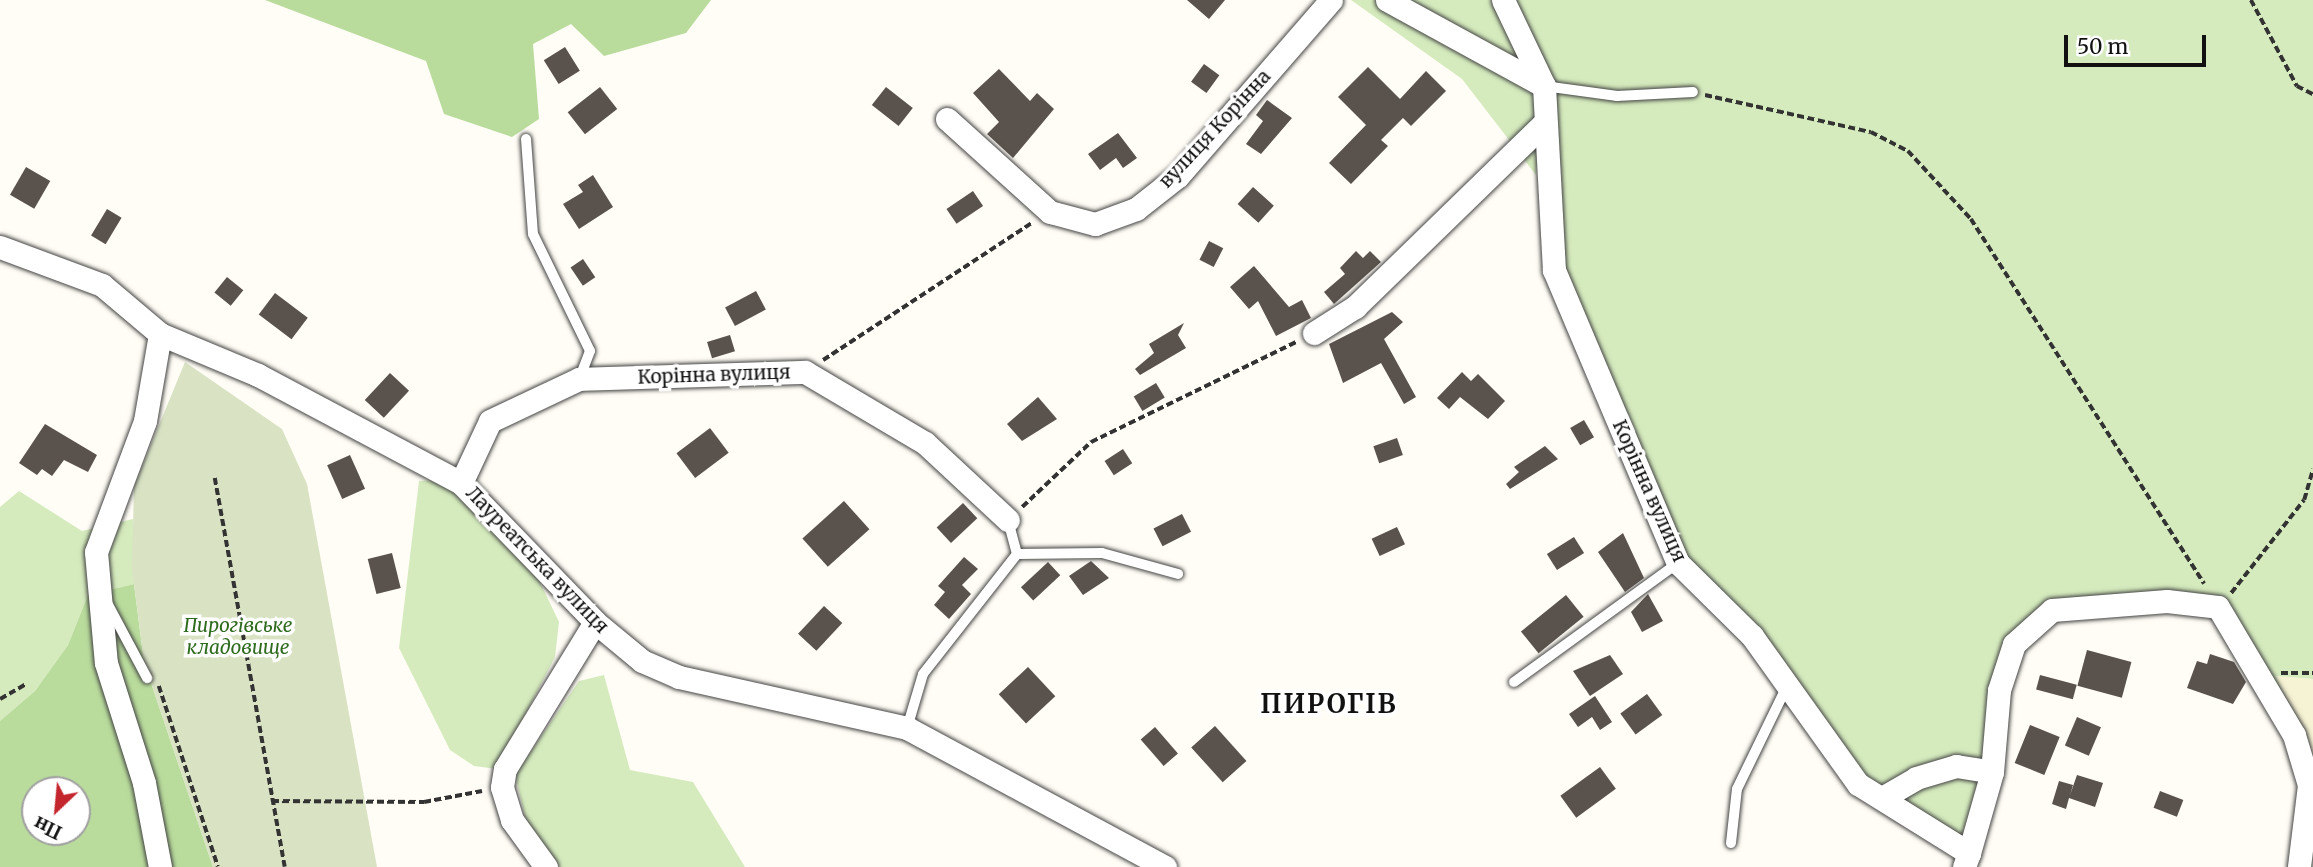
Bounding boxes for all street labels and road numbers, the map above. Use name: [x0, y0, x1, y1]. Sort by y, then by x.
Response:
street label: вулиця Корінна: [1155, 65, 1275, 193]
street label: Корінна вулиця: [637, 361, 791, 389]
street label: Корінна вулиця: [1607, 416, 1691, 566]
street label: Лауреатська вулиця: [461, 482, 613, 638]

